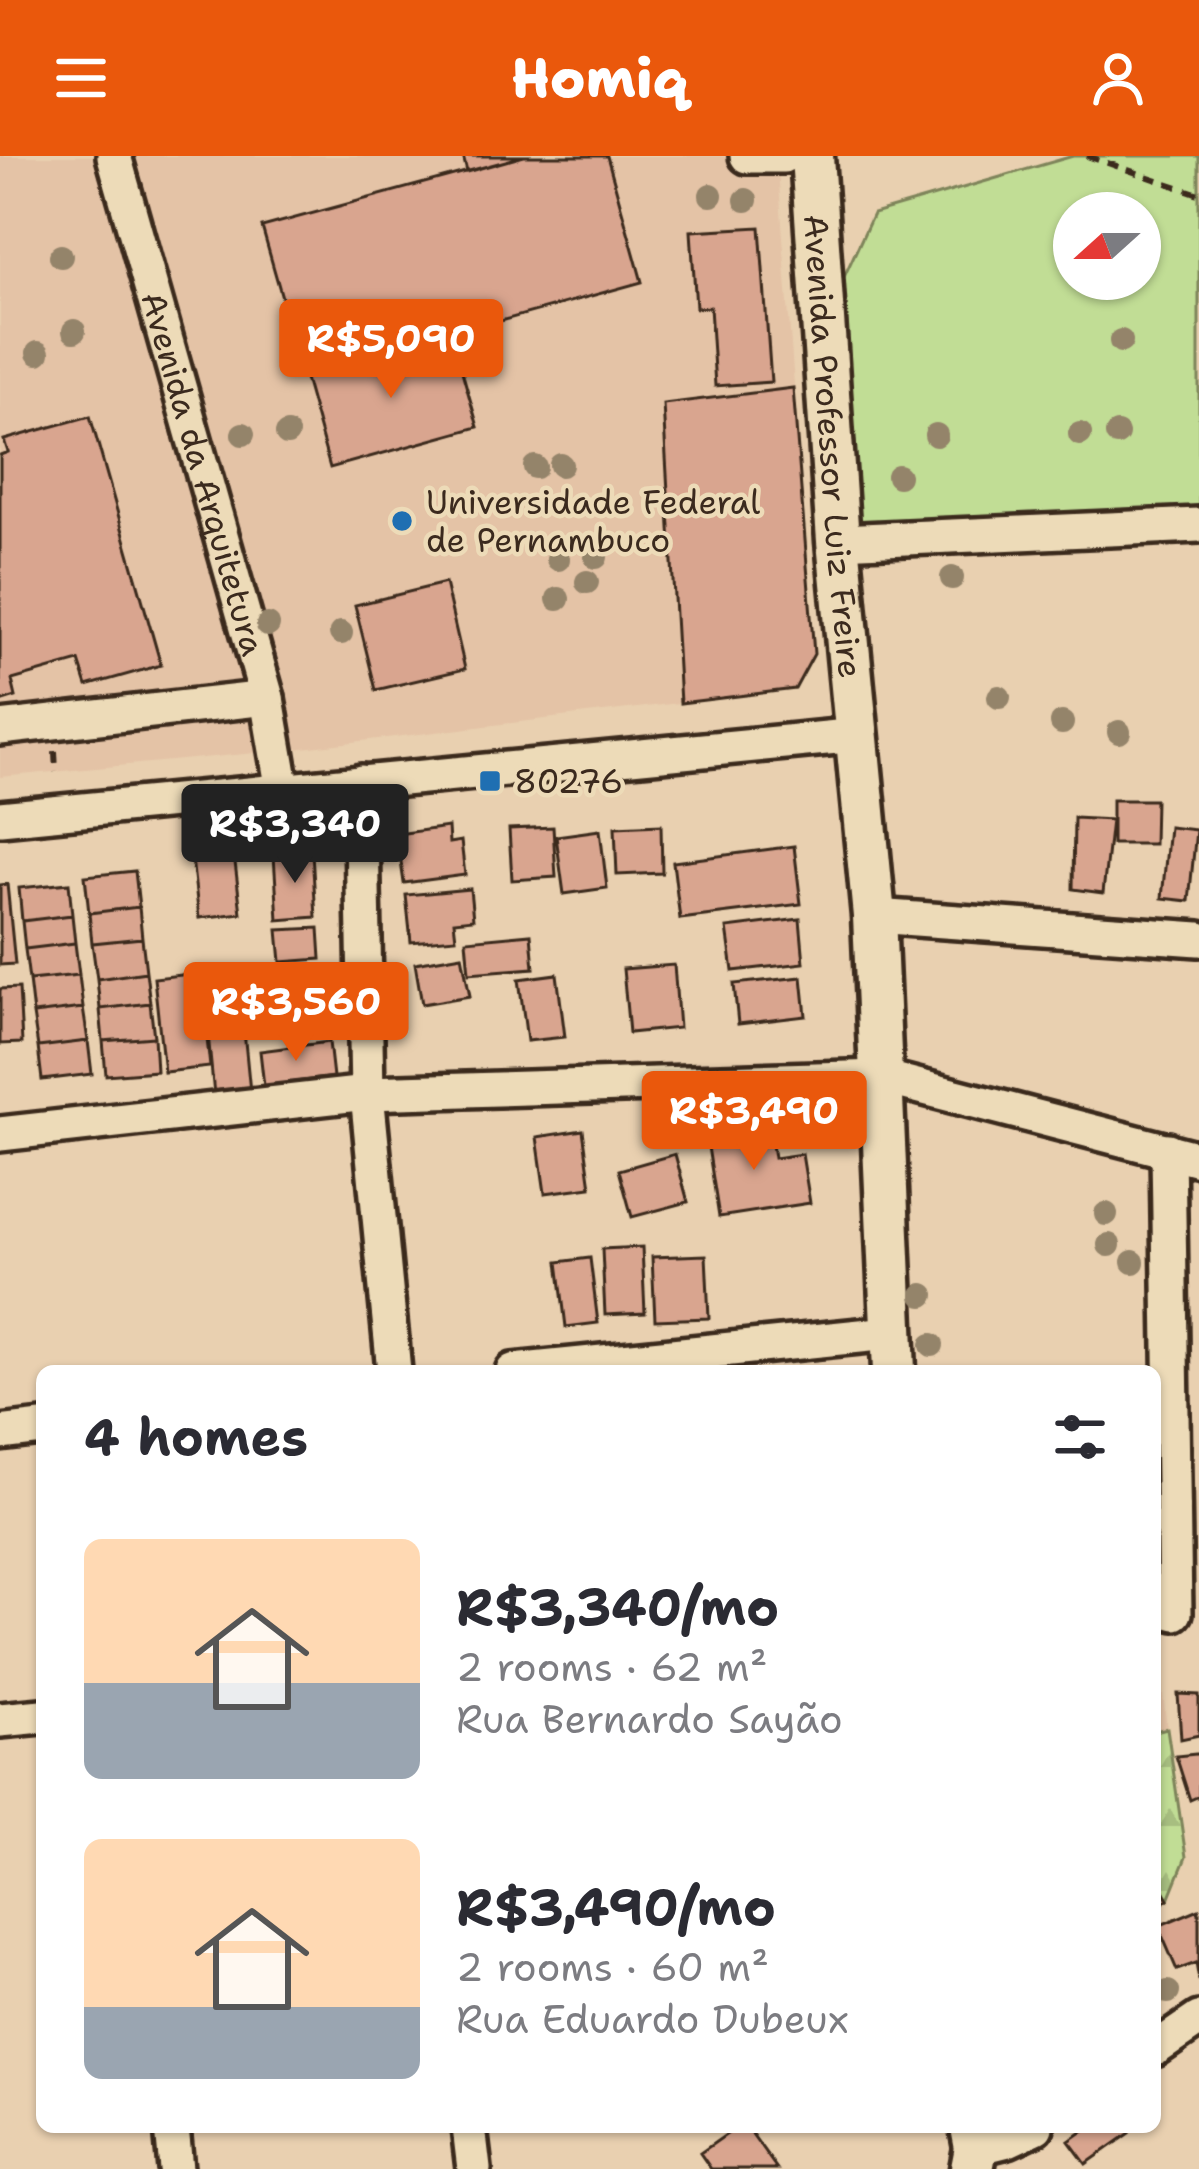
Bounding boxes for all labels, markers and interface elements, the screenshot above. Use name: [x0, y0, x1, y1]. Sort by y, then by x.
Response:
text: Homiq: [511, 42, 688, 114]
icon: menu: [48, 45, 114, 111]
icon: person: [1085, 45, 1151, 111]
north arrow: [1053, 192, 1161, 300]
map controls: [1053, 192, 1161, 300]
street label: Avenida Professor Luiz Freire: [793, 213, 874, 680]
street label: Avenida da Arquitetura: [131, 287, 276, 661]
pin: R$5,090: [280, 299, 502, 401]
text: R$5,090: [306, 312, 476, 364]
place label: Universidade Federal de Pernambuco: [426, 480, 760, 563]
marker: Universidade Federal de Pernambuco: [389, 508, 415, 534]
place label: 80276: [514, 759, 623, 804]
marker: 80276: [477, 768, 503, 794]
pin: R$3,340: [184, 784, 406, 886]
text: R$3,340: [208, 797, 382, 849]
pin: R$3,560: [185, 962, 407, 1064]
text: R$3,560: [211, 975, 381, 1027]
pin: R$3,490: [643, 1071, 865, 1173]
text: R$3,490: [669, 1084, 839, 1136]
text: 4 homes: [84, 1403, 308, 1471]
icon: filters: [1047, 1404, 1113, 1470]
text: R$3,340/mo: [456, 1573, 779, 1641]
icon: home: [180, 1587, 324, 1731]
text: 2 rooms · 62 m²: [456, 1641, 768, 1693]
text: Rua Bernardo Sayão: [456, 1693, 843, 1745]
text: R$3,490/mo: [456, 1873, 776, 1941]
icon: home: [180, 1887, 324, 2031]
text: 2 rooms · 60 m²: [456, 1941, 769, 1993]
text: Rua Eduardo Dubeux: [456, 1993, 848, 2045]

